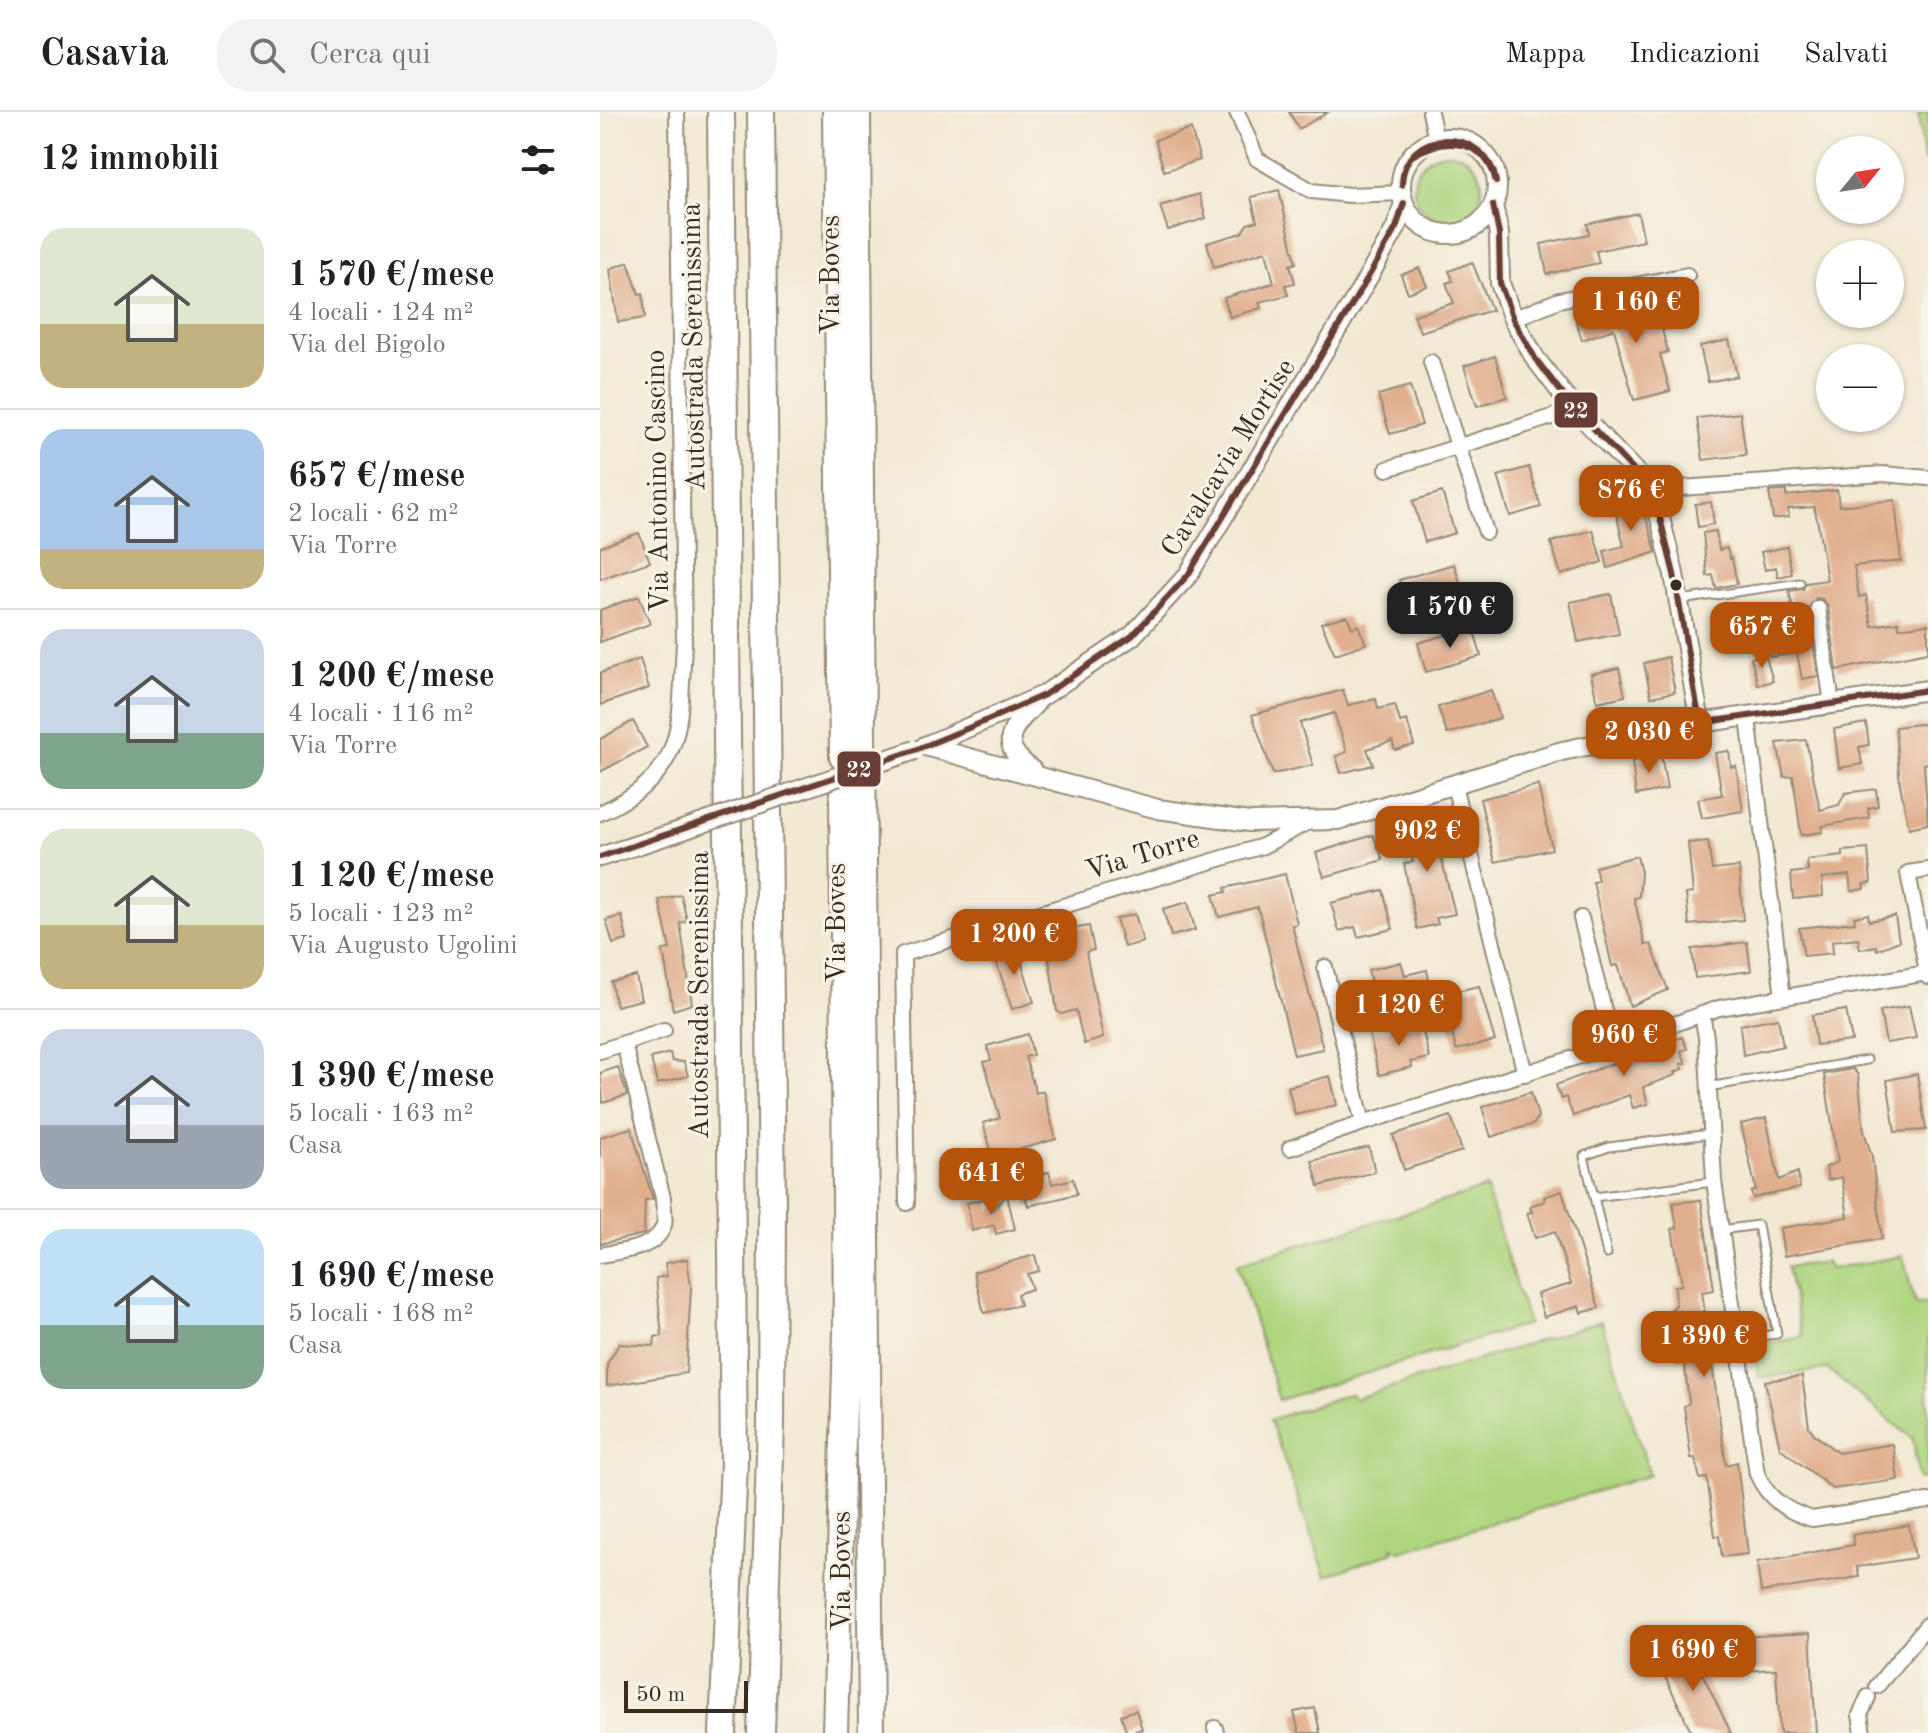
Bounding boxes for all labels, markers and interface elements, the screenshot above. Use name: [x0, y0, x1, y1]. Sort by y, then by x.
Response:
search box: [217, 19, 777, 91]
icon: search: [245, 33, 289, 77]
text: Casavia: [40, 36, 169, 74]
text: Cerca qui: [309, 40, 431, 70]
text: Mappa: [1505, 41, 1585, 69]
text: Indicazioni: [1629, 41, 1760, 69]
text: Salvati: [1804, 41, 1888, 69]
north arrow: [1816, 136, 1904, 224]
map controls: [1816, 136, 1904, 432]
icon: filters: [516, 138, 560, 182]
text: 12 immobili: [40, 143, 219, 177]
street label: Autostrada Serenissima: [678, 202, 712, 492]
street label: Via Boves: [818, 215, 846, 335]
button: +: [1816, 240, 1904, 328]
text: 1 570 €/mese: [288, 259, 495, 293]
icon: home: [104, 260, 200, 356]
pin: 1 160 €: [1562, 277, 1710, 345]
text: 1 160 €: [1591, 290, 1681, 316]
text: 4 locali · 124 m²: [288, 300, 473, 326]
text: Via del Bigolo: [288, 332, 446, 358]
button: −: [1816, 344, 1904, 432]
street label: Via Antonino Cascino: [643, 349, 675, 613]
street label: Cavalcavia Mortise: [1157, 355, 1302, 562]
line badge: 22: [1553, 391, 1599, 429]
text: 22: [1563, 401, 1589, 423]
text: 657 €/mese: [288, 460, 466, 494]
icon: home: [104, 461, 200, 557]
pin: 876 €: [1575, 465, 1687, 533]
text: 876 €: [1597, 478, 1665, 504]
text: 2 locali · 62 m²: [288, 501, 458, 527]
text: Via Torre: [288, 533, 397, 559]
unlabelled marker: [1668, 577, 1684, 593]
pin: 1 570 €: [1376, 582, 1524, 650]
text: 1 570 €: [1405, 595, 1495, 621]
pin: 657 €: [1706, 602, 1818, 670]
text: 657 €: [1728, 615, 1796, 641]
text: 1 200 €/mese: [288, 660, 495, 694]
icon: home: [104, 661, 200, 757]
text: 4 locali · 116 m²: [288, 701, 473, 727]
pin: 2 030 €: [1575, 707, 1723, 775]
text: 2 030 €: [1604, 720, 1694, 746]
text: Via Torre: [288, 733, 397, 759]
line badge: 22: [836, 750, 882, 788]
text: 22: [846, 760, 872, 782]
pin: 902 €: [1371, 806, 1483, 874]
text: 902 €: [1393, 819, 1461, 845]
street label: Via Torre: [1083, 825, 1203, 886]
street label: Autostrada Serenissima: [687, 850, 715, 1139]
text: 1 120 €/mese: [288, 860, 495, 894]
icon: home: [104, 861, 200, 957]
street label: Via Boves: [824, 863, 852, 983]
text: 5 locali · 123 m²: [288, 901, 473, 927]
pin: 1 200 €: [940, 909, 1088, 977]
text: 1 200 €: [969, 922, 1059, 948]
text: Via Augusto Ugolini: [288, 933, 517, 959]
pin: 1 120 €: [1325, 980, 1473, 1048]
text: 1 120 €: [1354, 993, 1444, 1019]
pin: 960 €: [1568, 1010, 1680, 1078]
text: 960 €: [1590, 1023, 1658, 1049]
text: 1 390 €/mese: [288, 1060, 495, 1094]
icon: home: [104, 1061, 200, 1157]
text: 5 locali · 163 m²: [288, 1101, 473, 1127]
text: Casa: [288, 1133, 342, 1159]
pin: 641 €: [935, 1148, 1047, 1216]
text: 641 €: [957, 1161, 1025, 1187]
text: 1 690 €/mese: [288, 1260, 495, 1294]
icon: home: [104, 1261, 200, 1357]
text: 5 locali · 168 m²: [288, 1301, 473, 1327]
pin: 1 390 €: [1630, 1311, 1778, 1379]
text: 1 390 €: [1659, 1324, 1749, 1350]
text: Casa: [288, 1333, 342, 1359]
street label: Via Boves: [829, 1511, 857, 1631]
pin: 1 690 €: [1619, 1625, 1767, 1693]
text: 1 690 €: [1648, 1638, 1738, 1664]
scale bar: [624, 1677, 748, 1713]
text: 50 m: [636, 1684, 685, 1706]

